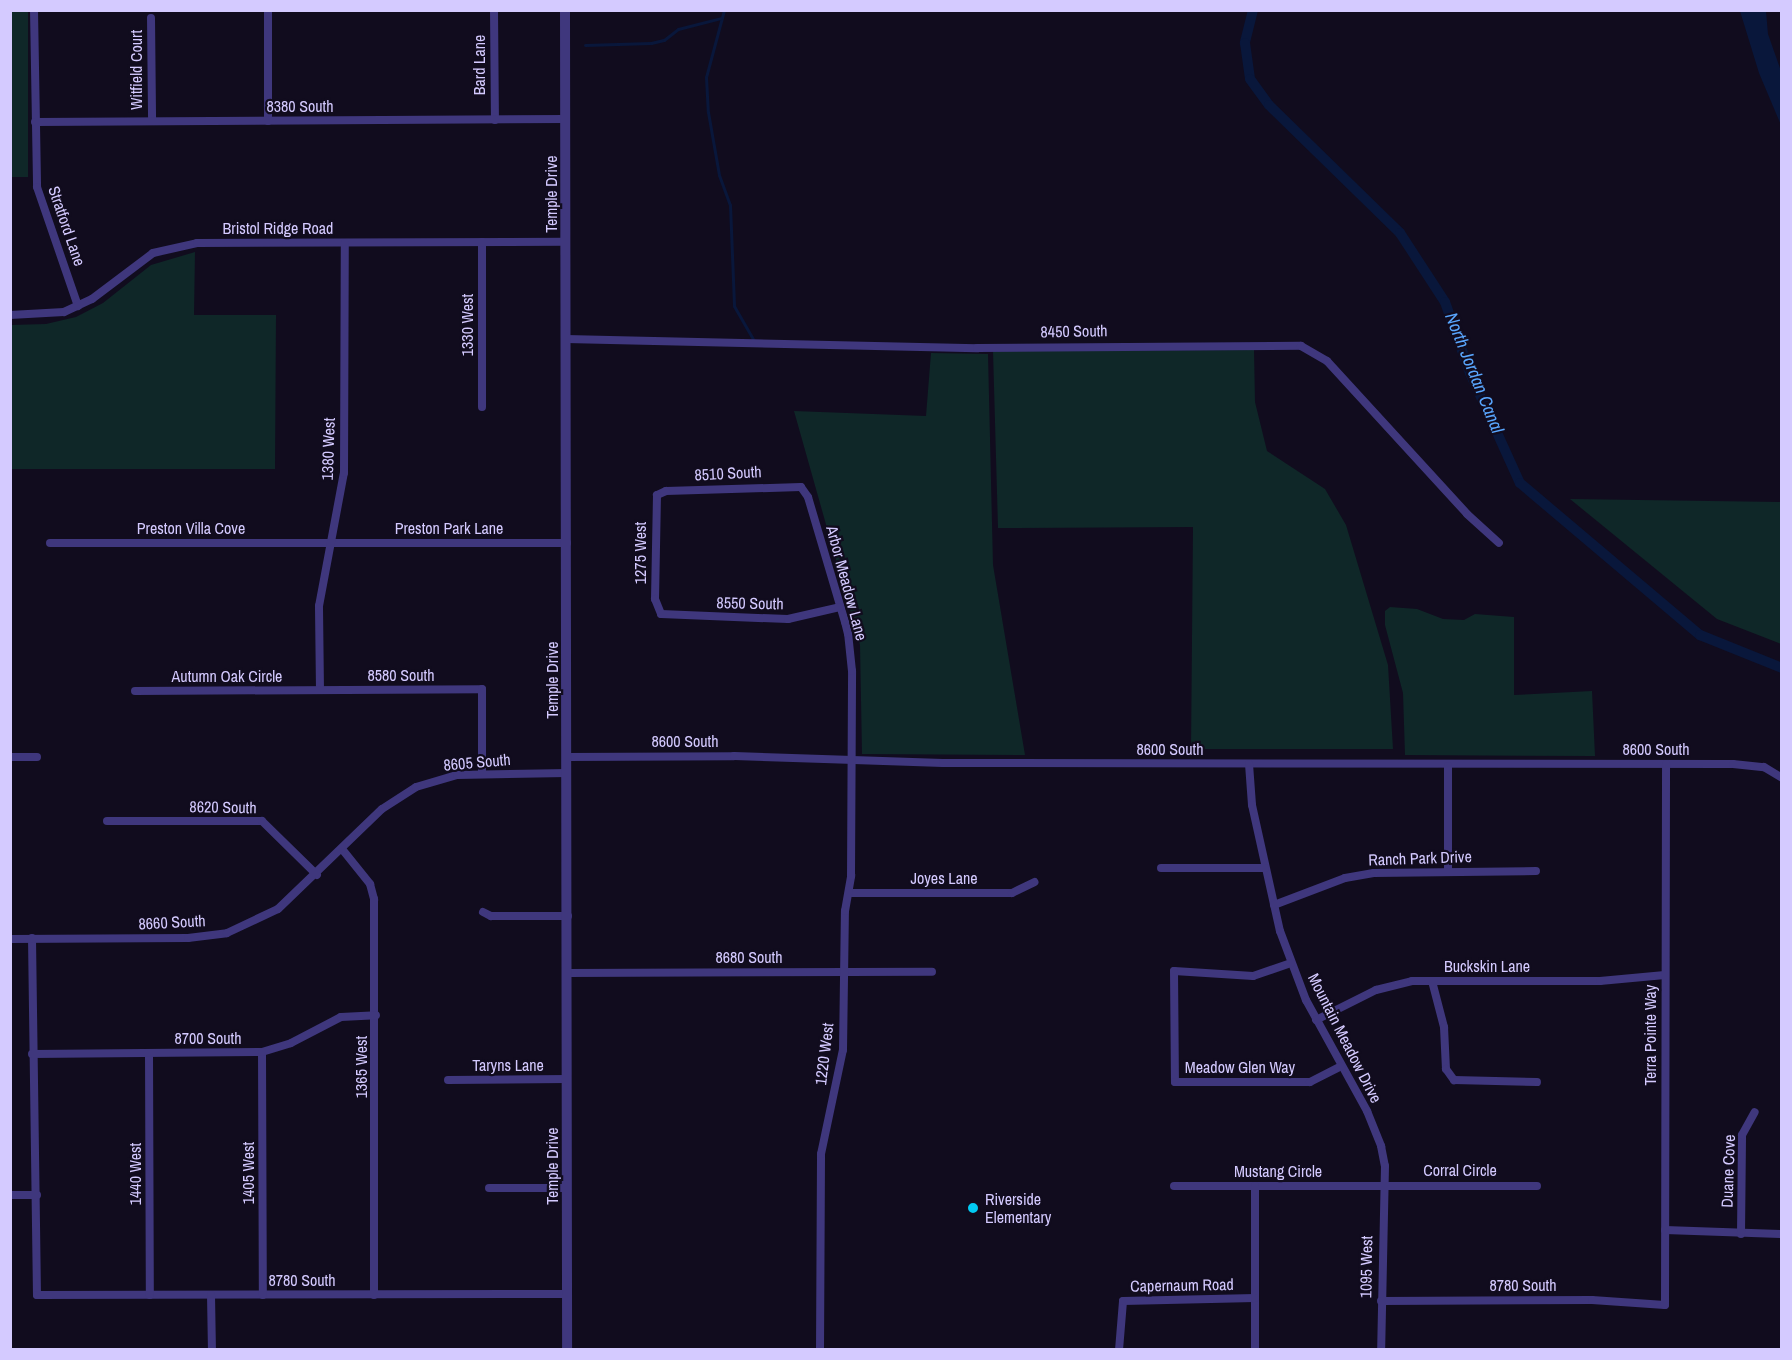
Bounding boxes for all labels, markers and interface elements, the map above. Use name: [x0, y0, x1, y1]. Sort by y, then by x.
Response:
street label: Witfield Court: [126, 30, 146, 110]
street label: Bard Lane: [469, 35, 489, 95]
street label: 8380 South: [266, 96, 334, 116]
street label: Temple Drive: [541, 155, 561, 233]
street label: Stratford Lane: [44, 184, 90, 268]
street label: Bristol Ridge Road: [223, 218, 333, 238]
street label: 1330 West: [457, 294, 477, 356]
water label: North Jordan Canal: [1440, 310, 1508, 436]
street label: 8450 South: [1040, 321, 1108, 341]
street label: 1380 West: [317, 417, 339, 481]
street label: 8510 South: [694, 462, 762, 484]
street label: Preston Villa Cove: [137, 518, 245, 538]
street label: Preston Park Lane: [395, 518, 503, 538]
street label: 1275 West: [630, 522, 650, 584]
street label: Arbor Meadow Lane: [822, 523, 872, 643]
street label: 8550 South: [716, 593, 784, 613]
street label: Temple Drive: [542, 641, 562, 719]
street label: 8580 South: [367, 665, 435, 685]
street label: Autumn Oak Circle: [172, 666, 282, 686]
street label: 8600 South: [651, 731, 719, 751]
street label: 8600 South: [1136, 739, 1204, 759]
street label: 8600 South: [1622, 739, 1690, 759]
street label: 8605 South: [443, 750, 511, 774]
street label: 8620 South: [189, 797, 257, 817]
street label: Ranch Park Drive: [1368, 847, 1472, 869]
street label: Joyes Lane: [910, 868, 978, 888]
street label: 8660 South: [138, 911, 206, 933]
street label: 8680 South: [715, 947, 783, 967]
street label: Buckskin Lane: [1444, 956, 1530, 976]
street label: Mountain Meadow Drive: [1304, 970, 1386, 1106]
street label: Terra Pointe Way: [1640, 985, 1660, 1085]
street label: 1220 West: [811, 1022, 837, 1086]
street label: 8700 South: [174, 1028, 242, 1048]
street label: 1365 West: [351, 1036, 371, 1098]
street label: Taryns Lane: [472, 1055, 544, 1075]
street label: Meadow Glen Way: [1185, 1057, 1295, 1077]
street label: Temple Drive: [542, 1127, 562, 1205]
street label: Duane Cove: [1717, 1134, 1739, 1208]
street label: 1405 West: [238, 1142, 258, 1204]
street label: 1440 West: [125, 1143, 145, 1205]
street label: Corral Circle: [1423, 1160, 1497, 1180]
street label: Mustang Circle: [1234, 1161, 1322, 1181]
place label: Riverside Elementary: [985, 1189, 1051, 1227]
marker: Riverside Elementary: [966, 1201, 980, 1215]
street label: 1095 West: [1356, 1236, 1376, 1298]
street label: 8780 South: [268, 1270, 336, 1290]
street label: Capernaum Road: [1130, 1274, 1234, 1296]
street label: 8780 South: [1489, 1275, 1557, 1295]

